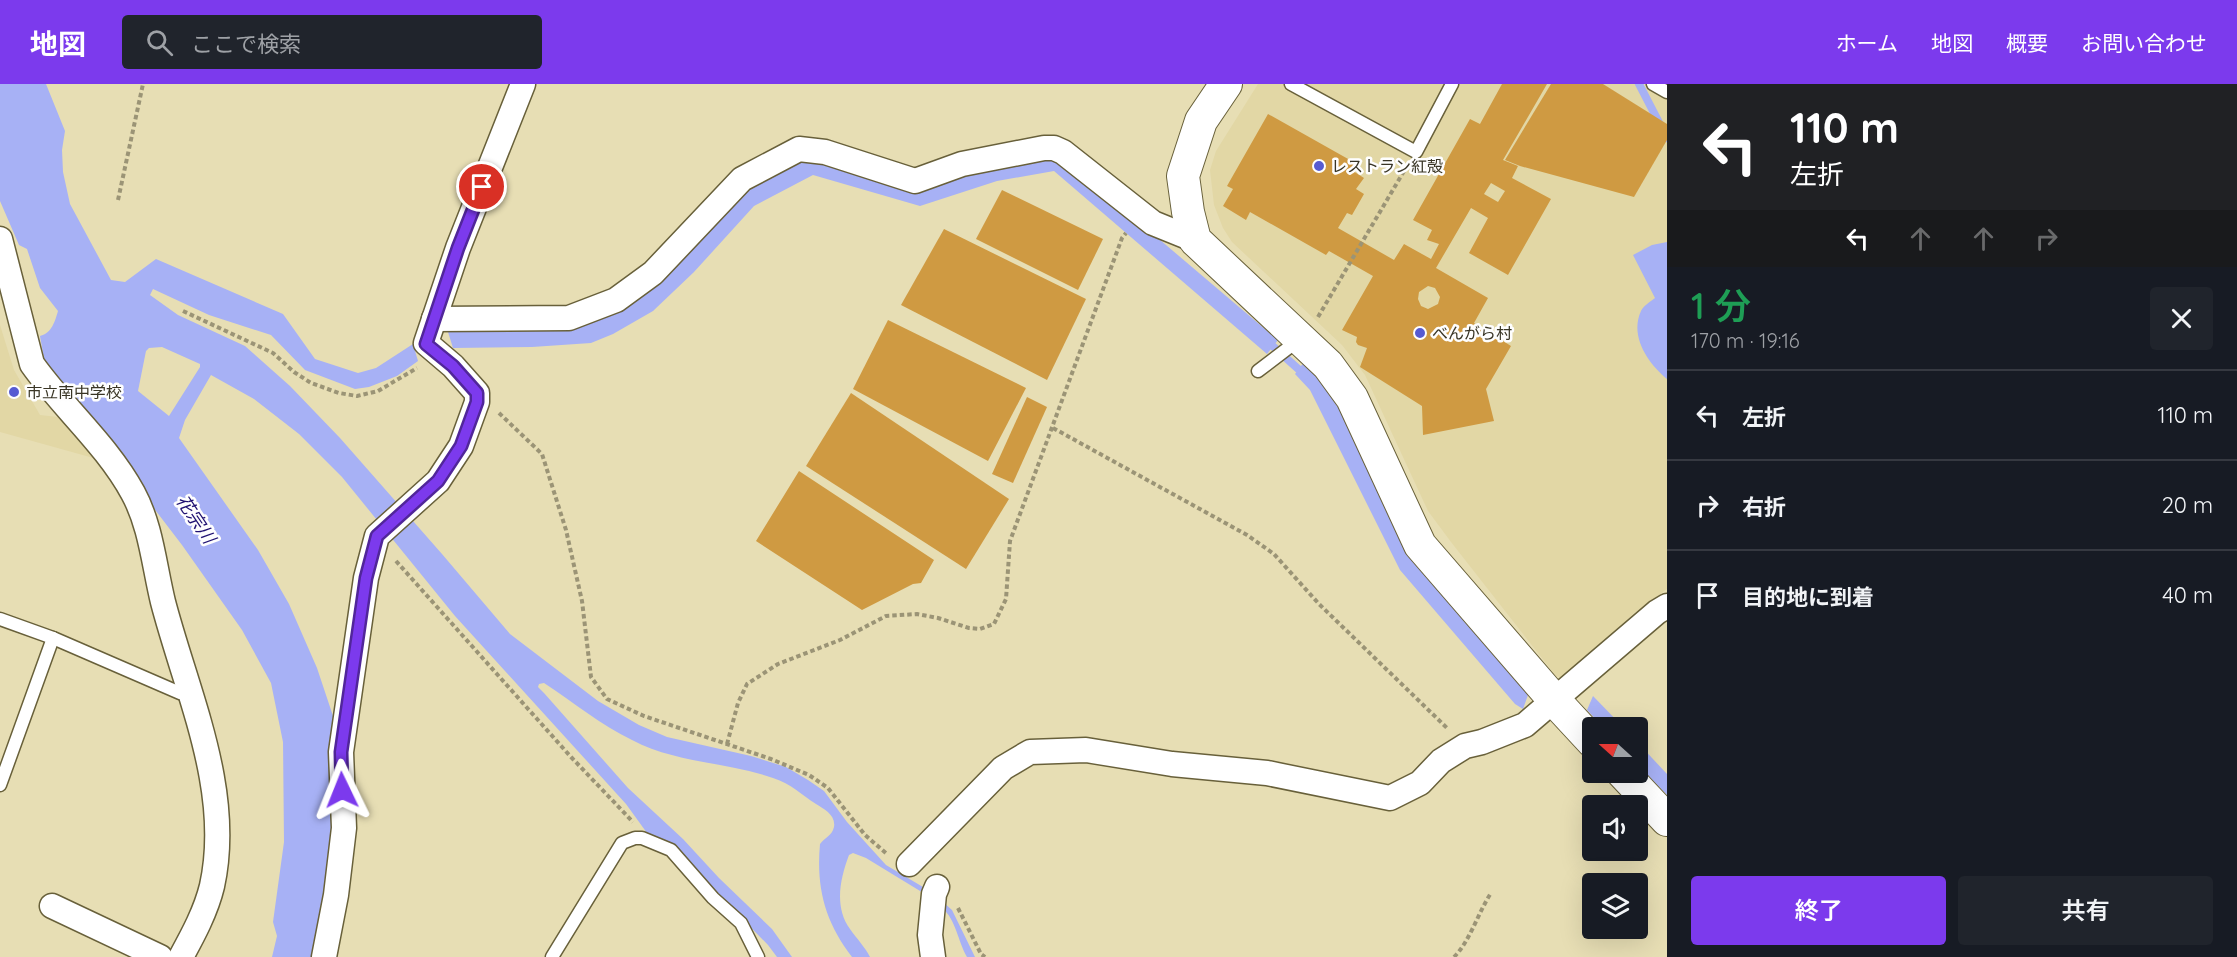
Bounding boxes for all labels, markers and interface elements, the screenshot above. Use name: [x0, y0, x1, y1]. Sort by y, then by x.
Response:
search box: [122, 15, 542, 69]
text: 地図: [30, 26, 86, 61]
icon: search: [143, 26, 176, 59]
text: ここで検索: [191, 30, 301, 58]
text: ホーム: [1836, 30, 1898, 56]
text: 地図: [1931, 30, 1973, 56]
text: 概要: [2006, 30, 2048, 56]
text: お問い合わせ: [2081, 30, 2207, 56]
text: 110 m: [1790, 101, 1899, 154]
icon: left: [1691, 108, 1769, 186]
place label: レストラン紅殻: [1331, 156, 1443, 176]
text: 左折: [1790, 157, 1844, 191]
marker: レストラン紅殻: [1312, 159, 1326, 173]
pin: [456, 161, 507, 212]
icon: arrive: [465, 170, 498, 203]
icon: left: [1841, 222, 1874, 255]
icon: ahead: [1904, 222, 1937, 255]
icon: ahead: [1967, 222, 2000, 255]
icon: right: [2030, 222, 2063, 255]
text: 1 分: [1691, 283, 1751, 328]
button: close: [2150, 287, 2213, 350]
place label: べんがら村: [1432, 323, 1512, 343]
marker: べんがら村: [1413, 326, 1427, 340]
text: 170 m · 19:16: [1691, 328, 1800, 353]
place label: 市立南中学校: [26, 382, 122, 402]
marker: 市立南中学校: [7, 385, 21, 399]
icon: left: [1691, 399, 1724, 432]
text: 110 m: [2158, 401, 2213, 429]
text: 左折: [1742, 403, 1786, 431]
icon: right: [1691, 489, 1724, 522]
water label: 花宗川: [171, 490, 222, 549]
text: 20 m: [2162, 491, 2213, 519]
text: 右折: [1742, 493, 1786, 521]
icon: arrive: [1691, 579, 1724, 612]
text: 40 m: [2162, 581, 2213, 609]
text: 目的地に到着: [1742, 583, 1874, 611]
north arrow: [1582, 717, 1648, 783]
map controls: [1582, 717, 1648, 939]
position arrow: [310, 758, 374, 822]
button: sound: [1582, 795, 1648, 861]
button: layers: [1582, 873, 1648, 939]
button: 終了: [1691, 876, 1946, 945]
button: 共有: [1958, 876, 2213, 945]

